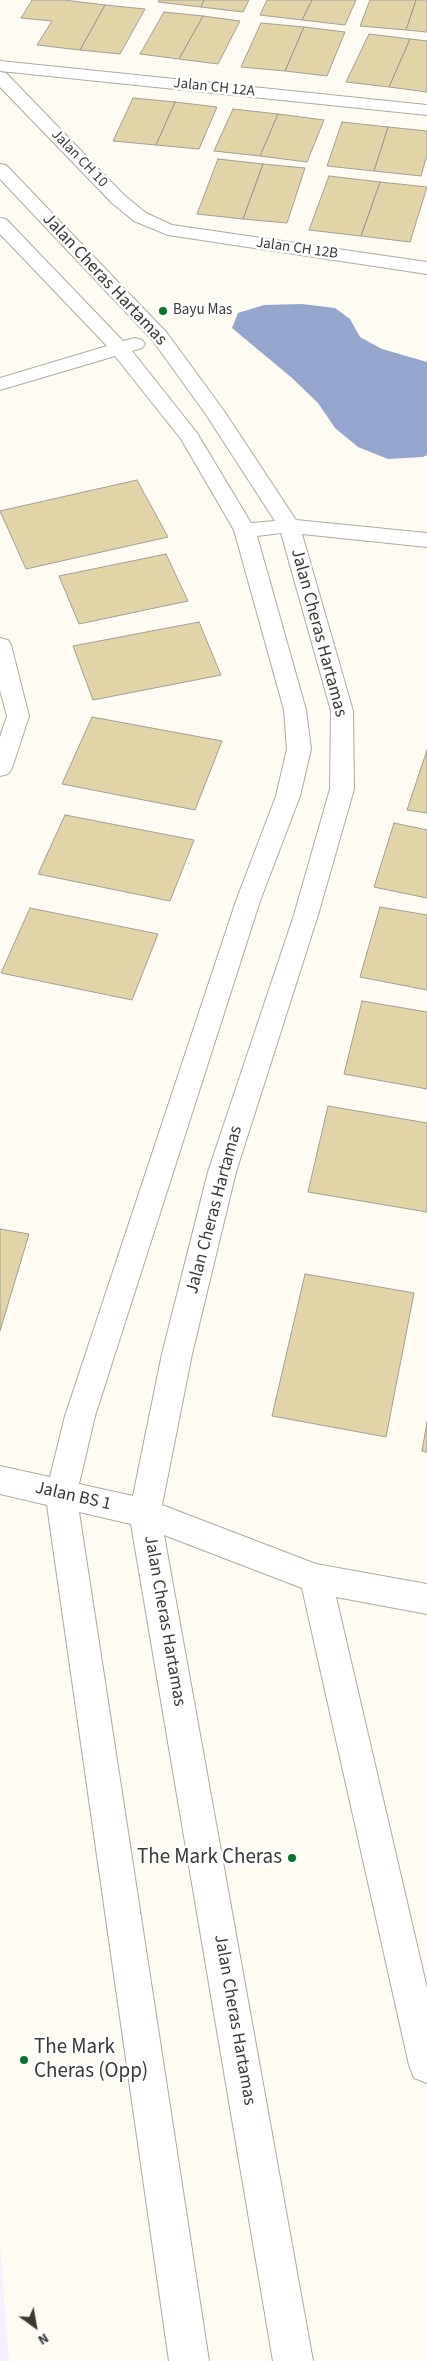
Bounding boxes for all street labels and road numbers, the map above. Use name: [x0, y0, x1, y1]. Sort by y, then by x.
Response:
street label: Jalan CH 12A: [172, 75, 256, 101]
street label: Jalan CH 10: [47, 126, 111, 192]
street label: Jalan Cheras Hartamas: [37, 209, 171, 351]
street label: Jalan CH 12B: [255, 234, 339, 264]
street label: Jalan Cheras Hartamas: [285, 547, 351, 719]
street label: Jalan Cheras Hartamas: [182, 1124, 248, 1296]
street label: Jalan BS 1: [33, 1478, 113, 1516]
street label: Jalan Cheras Hartamas: [138, 1534, 190, 1708]
street label: Jalan Cheras Hartamas: [208, 1933, 260, 2107]

